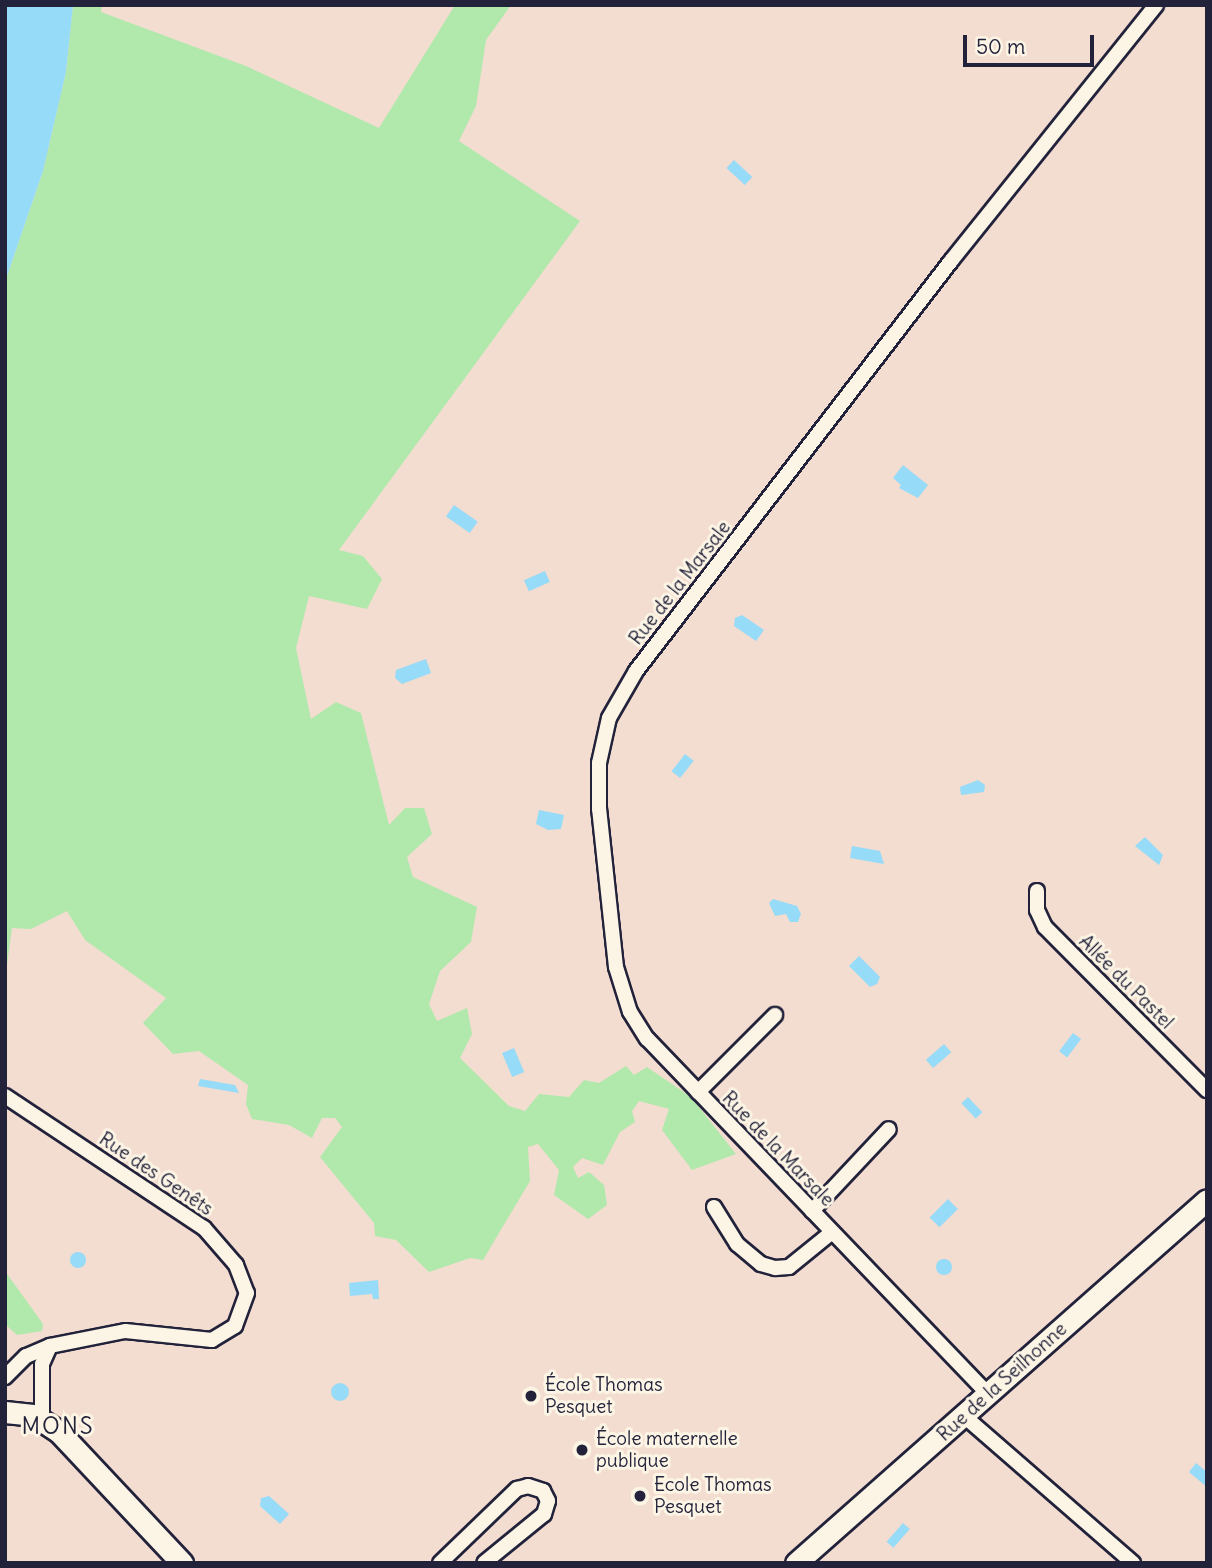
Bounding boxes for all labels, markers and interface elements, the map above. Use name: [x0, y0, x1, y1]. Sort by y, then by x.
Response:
scale bar: [967, 21, 1098, 65]
text: 50 m: [976, 33, 1025, 60]
street label: Rue de la Marsale: [625, 516, 735, 650]
street label: Allée du Pastel: [1074, 930, 1178, 1034]
street label: Rue de la Marsale: [717, 1087, 839, 1211]
street label: Rue des Genêts: [95, 1128, 217, 1220]
street label: Rue de la Seilhonne: [933, 1318, 1071, 1446]
place label: École Thomas Pesquet: [545, 1374, 663, 1418]
marker: École Thomas Pesquet: [523, 1388, 539, 1404]
district label: MONS: [22, 1412, 94, 1440]
place label: École maternelle publique: [596, 1428, 738, 1472]
marker: École maternelle publique: [574, 1442, 590, 1458]
place label: Ecole Thomas Pesquet: [654, 1474, 772, 1518]
marker: Ecole Thomas Pesquet: [632, 1488, 648, 1504]

